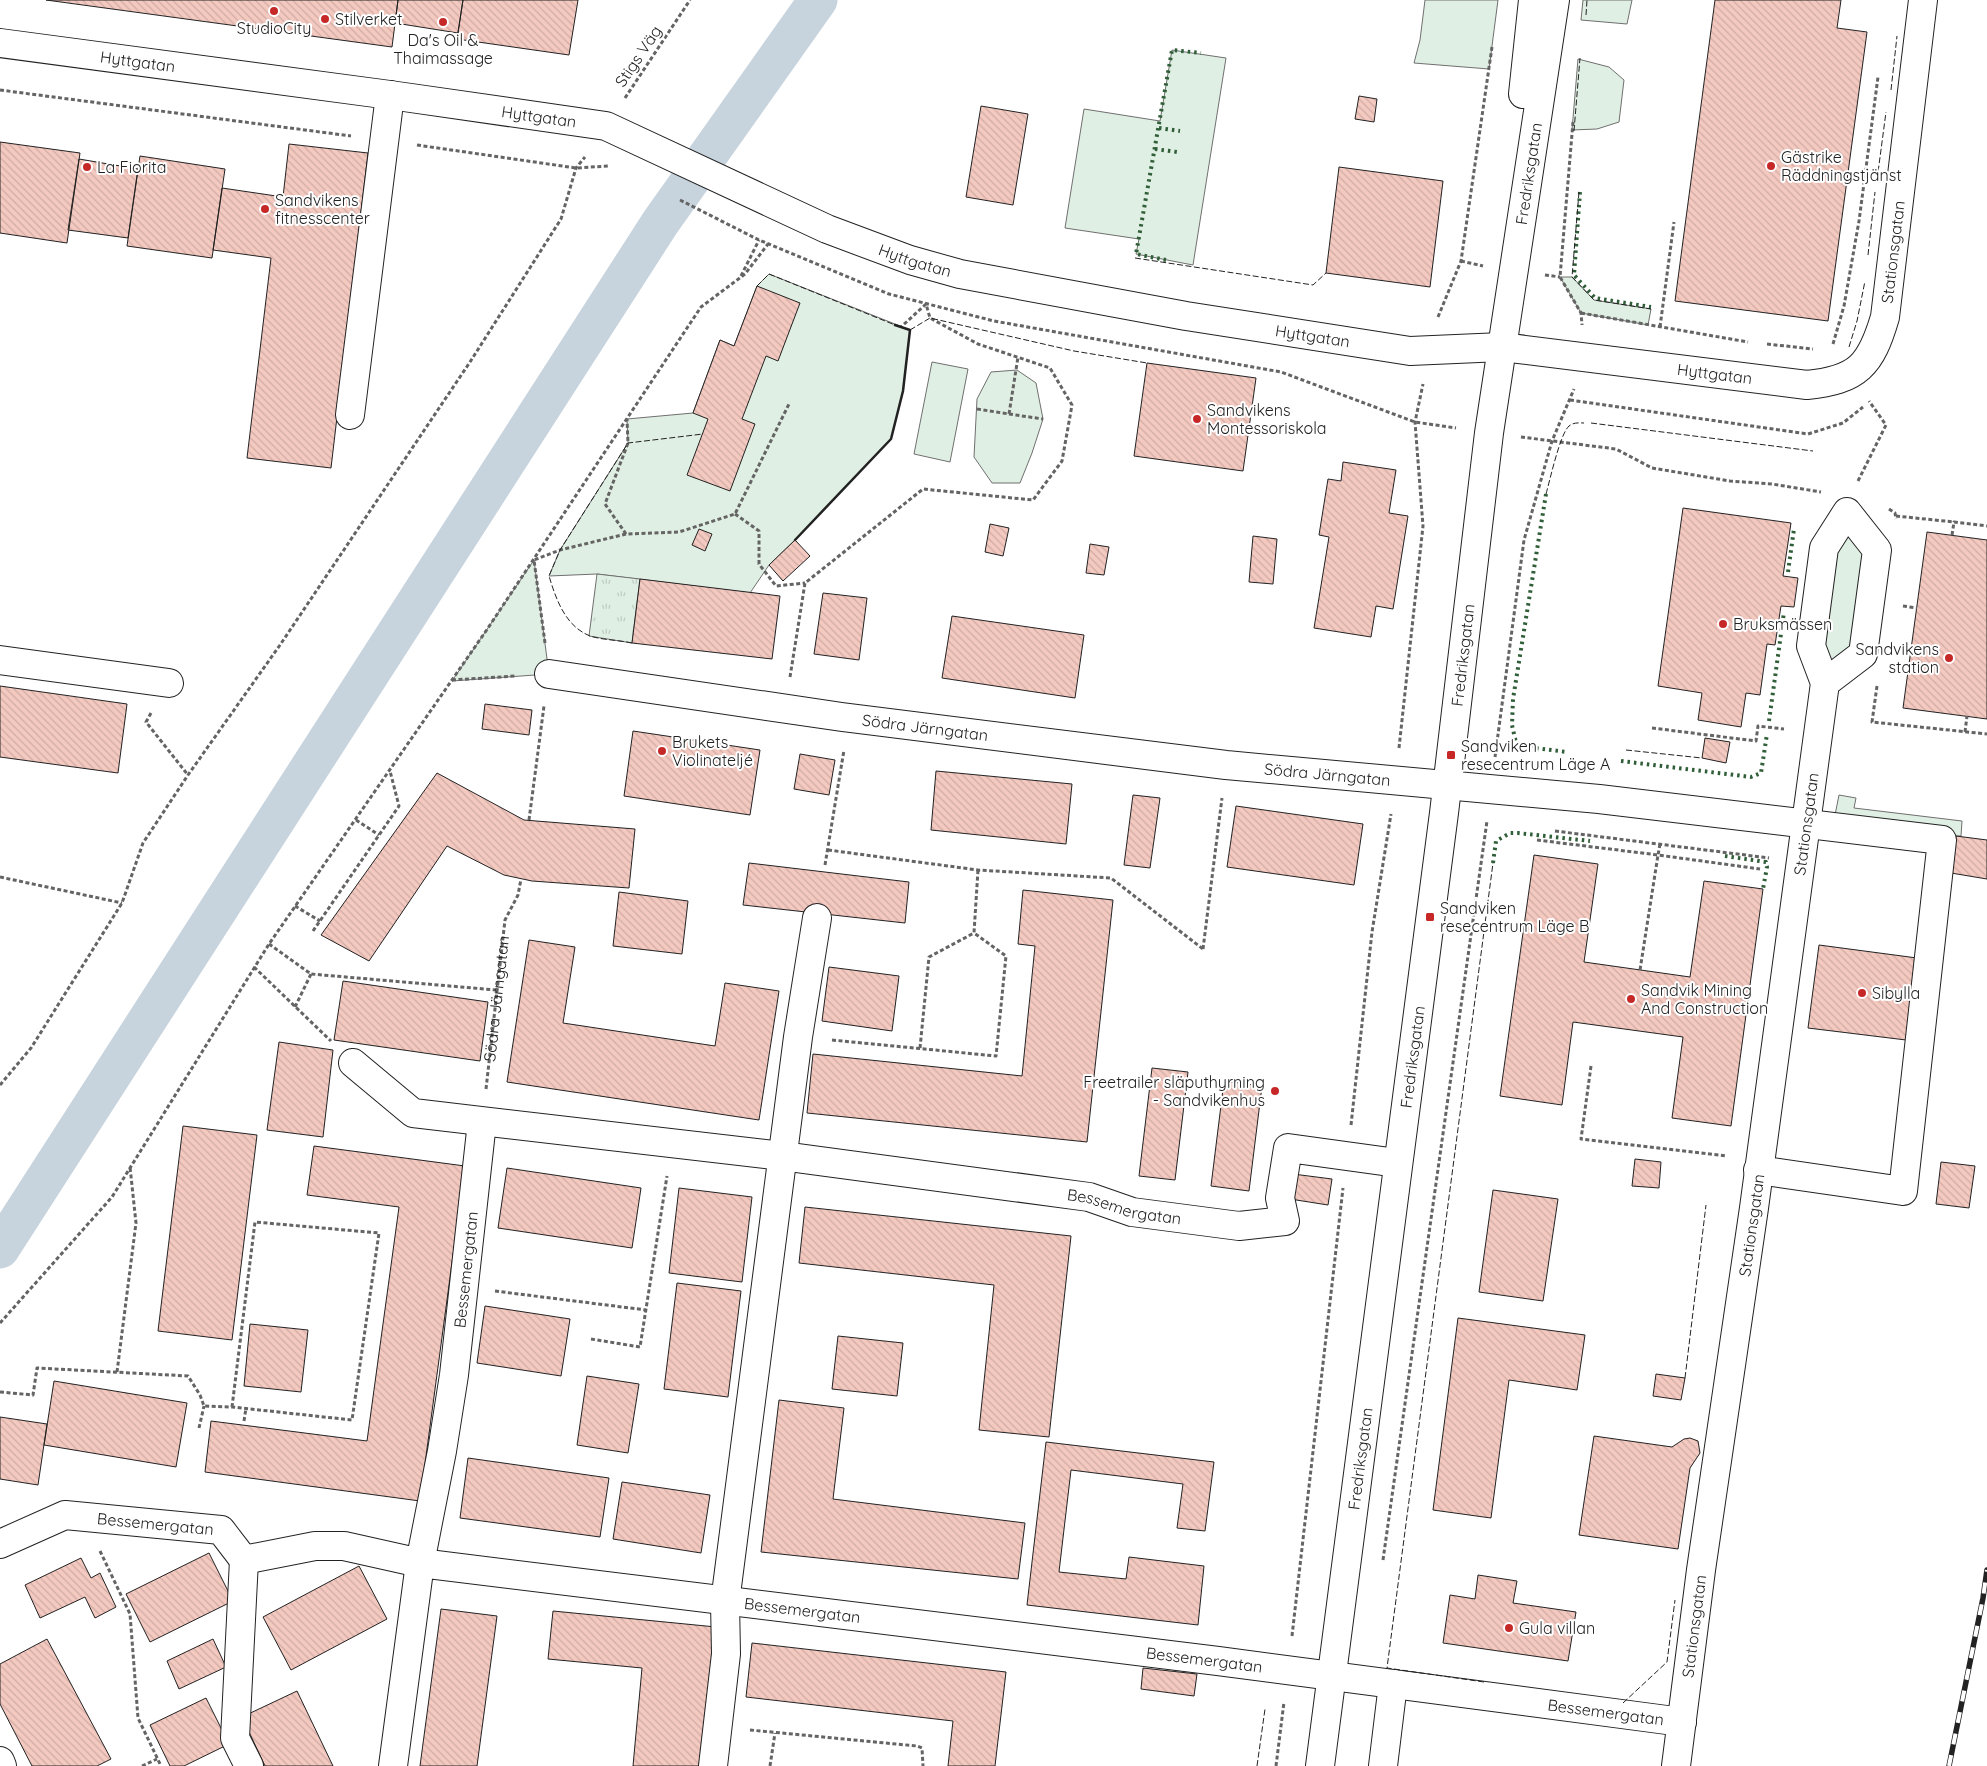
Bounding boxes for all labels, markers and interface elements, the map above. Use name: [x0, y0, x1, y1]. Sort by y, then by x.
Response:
marker: StudioCity: [268, 5, 280, 17]
place label: Stilverket: [335, 9, 402, 29]
marker: Stilverket: [319, 13, 331, 25]
marker: Da's Oil & Thaimassage: [437, 16, 449, 28]
place label: StudioCity: [237, 18, 311, 38]
street label: Stigs Väg: [610, 22, 666, 90]
place label: Da's Oil & Thaimassage: [393, 30, 493, 68]
street label: Hyttgatan: [99, 46, 176, 76]
street label: Hyttgatan: [500, 101, 578, 132]
street label: Fredriksgatan: [1511, 121, 1546, 226]
place label: Gästrike Räddningstjänst: [1781, 147, 1902, 185]
place label: La Fiorita: [97, 157, 166, 177]
marker: Gästrike Räddningstjänst: [1765, 160, 1777, 172]
marker: La Fiorita: [81, 161, 93, 173]
place label: Sandvikens fitnesscenter: [275, 190, 370, 228]
street label: Stationsgatan: [1877, 199, 1909, 305]
marker: Sandvikens fitnesscenter: [259, 203, 271, 215]
street label: Hyttgatan: [876, 239, 954, 281]
street label: Hyttgatan: [1274, 320, 1351, 351]
street label: Hyttgatan: [1676, 359, 1753, 388]
place label: Sandvikens Montessoriskola: [1207, 400, 1327, 438]
marker: Sandvikens Montessoriskola: [1191, 413, 1203, 425]
street label: Fredriksgatan: [1447, 603, 1479, 708]
place label: Bruksmässen: [1733, 614, 1832, 634]
marker: Bruksmässen: [1717, 618, 1729, 630]
place label: Sandvikens station: [1855, 639, 1939, 677]
marker: Sandvikens station: [1943, 652, 1955, 664]
street label: Södra Järngatan: [861, 710, 989, 745]
place label: Brukets Violinateljé: [672, 732, 753, 770]
place label: Sandviken resecentrum Läge A: [1461, 736, 1610, 774]
marker: Brukets Violinateljé: [656, 745, 668, 757]
marker: Sandviken resecentrum Läge A: [1445, 749, 1457, 761]
street label: Södra Järngatan: [1263, 759, 1391, 790]
street label: Stationsgatan: [1789, 771, 1823, 877]
place label: Sandviken resecentrum Läge B: [1440, 898, 1589, 936]
marker: Sandviken resecentrum Läge B: [1424, 911, 1436, 923]
street label: Södra Järngatan: [479, 934, 513, 1063]
place label: Sandvik Mining And Construction: [1641, 980, 1768, 1018]
place label: Sibylla: [1872, 983, 1920, 1003]
marker: Sibylla: [1856, 987, 1868, 999]
marker: Sandvik Mining And Construction: [1625, 993, 1637, 1005]
street label: Fredriksgatan: [1396, 1005, 1429, 1109]
place label: Freetrailer släputhyrning - Sandvikenhus: [1083, 1072, 1265, 1110]
marker: Freetrailer släputhyrning - Sandvikenhus: [1269, 1085, 1281, 1097]
street label: Stationsgatan: [1734, 1173, 1769, 1278]
street label: Bessemergatan: [1066, 1184, 1183, 1228]
street label: Bessemergatan: [449, 1210, 482, 1329]
street label: Fredriksgatan: [1343, 1406, 1377, 1511]
street label: Bessemergatan: [96, 1508, 215, 1539]
street label: Stationsgatan: [1677, 1574, 1710, 1679]
street label: Bessemergatan: [743, 1593, 862, 1627]
place label: Gula villan: [1519, 1618, 1595, 1638]
marker: Gula villan: [1503, 1622, 1515, 1634]
street label: Bessemergatan: [1145, 1642, 1264, 1677]
street label: Bessemergatan: [1547, 1694, 1665, 1730]

